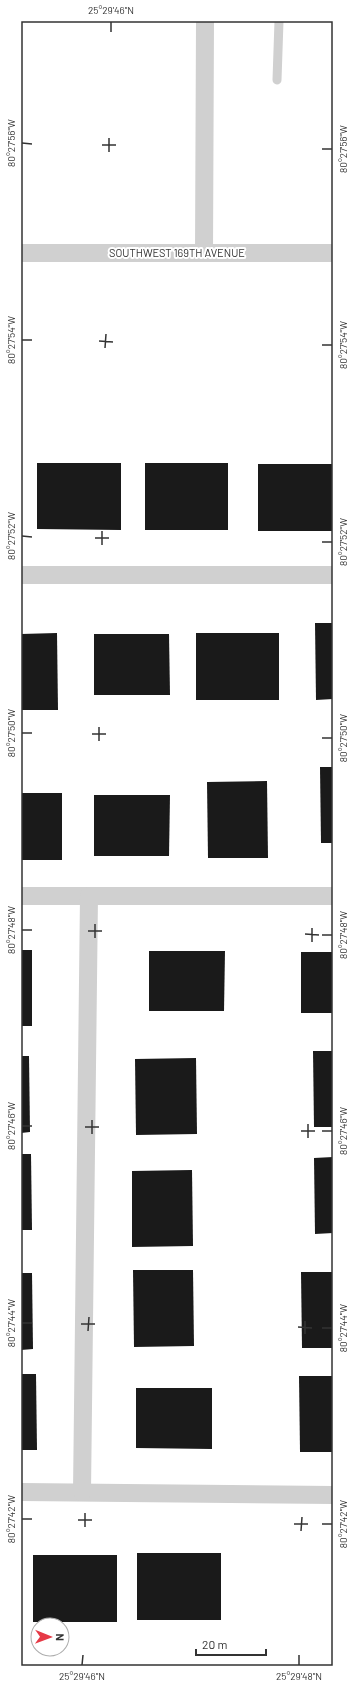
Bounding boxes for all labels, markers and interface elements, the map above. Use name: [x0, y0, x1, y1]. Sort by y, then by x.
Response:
text: 25°29'46"N: [88, 4, 134, 16]
text: 80°27'56"W: [5, 119, 17, 167]
text: 80°27'56"W: [337, 125, 349, 173]
street label: SOUTHWEST 169TH AVENUE: [109, 246, 245, 259]
text: 80°27'54"W: [5, 316, 17, 364]
text: 80°27'54"W: [337, 321, 349, 369]
text: 80°27'52"W: [5, 512, 17, 560]
text: 80°27'52"W: [337, 518, 349, 566]
text: 80°27'50"W: [5, 709, 17, 757]
text: 80°27'50"W: [337, 714, 349, 762]
text: 80°27'48"W: [5, 906, 17, 954]
text: 80°27'48"W: [337, 911, 349, 959]
text: 80°27'46"W: [5, 1102, 17, 1150]
text: 80°27'46"W: [337, 1107, 349, 1155]
text: 80°27'44"W: [5, 1299, 17, 1347]
text: 80°27'44"W: [337, 1304, 349, 1352]
text: 80°27'42"W: [5, 1495, 17, 1543]
text: 80°27'42"W: [337, 1500, 349, 1548]
north arrow: [30, 1617, 70, 1657]
scale bar: [196, 1631, 266, 1657]
text: N: [54, 1633, 67, 1641]
text: 20 m: [202, 1637, 228, 1651]
text: 25°29'46"N: [59, 1670, 105, 1682]
text: 25°29'48"N: [276, 1670, 322, 1682]

